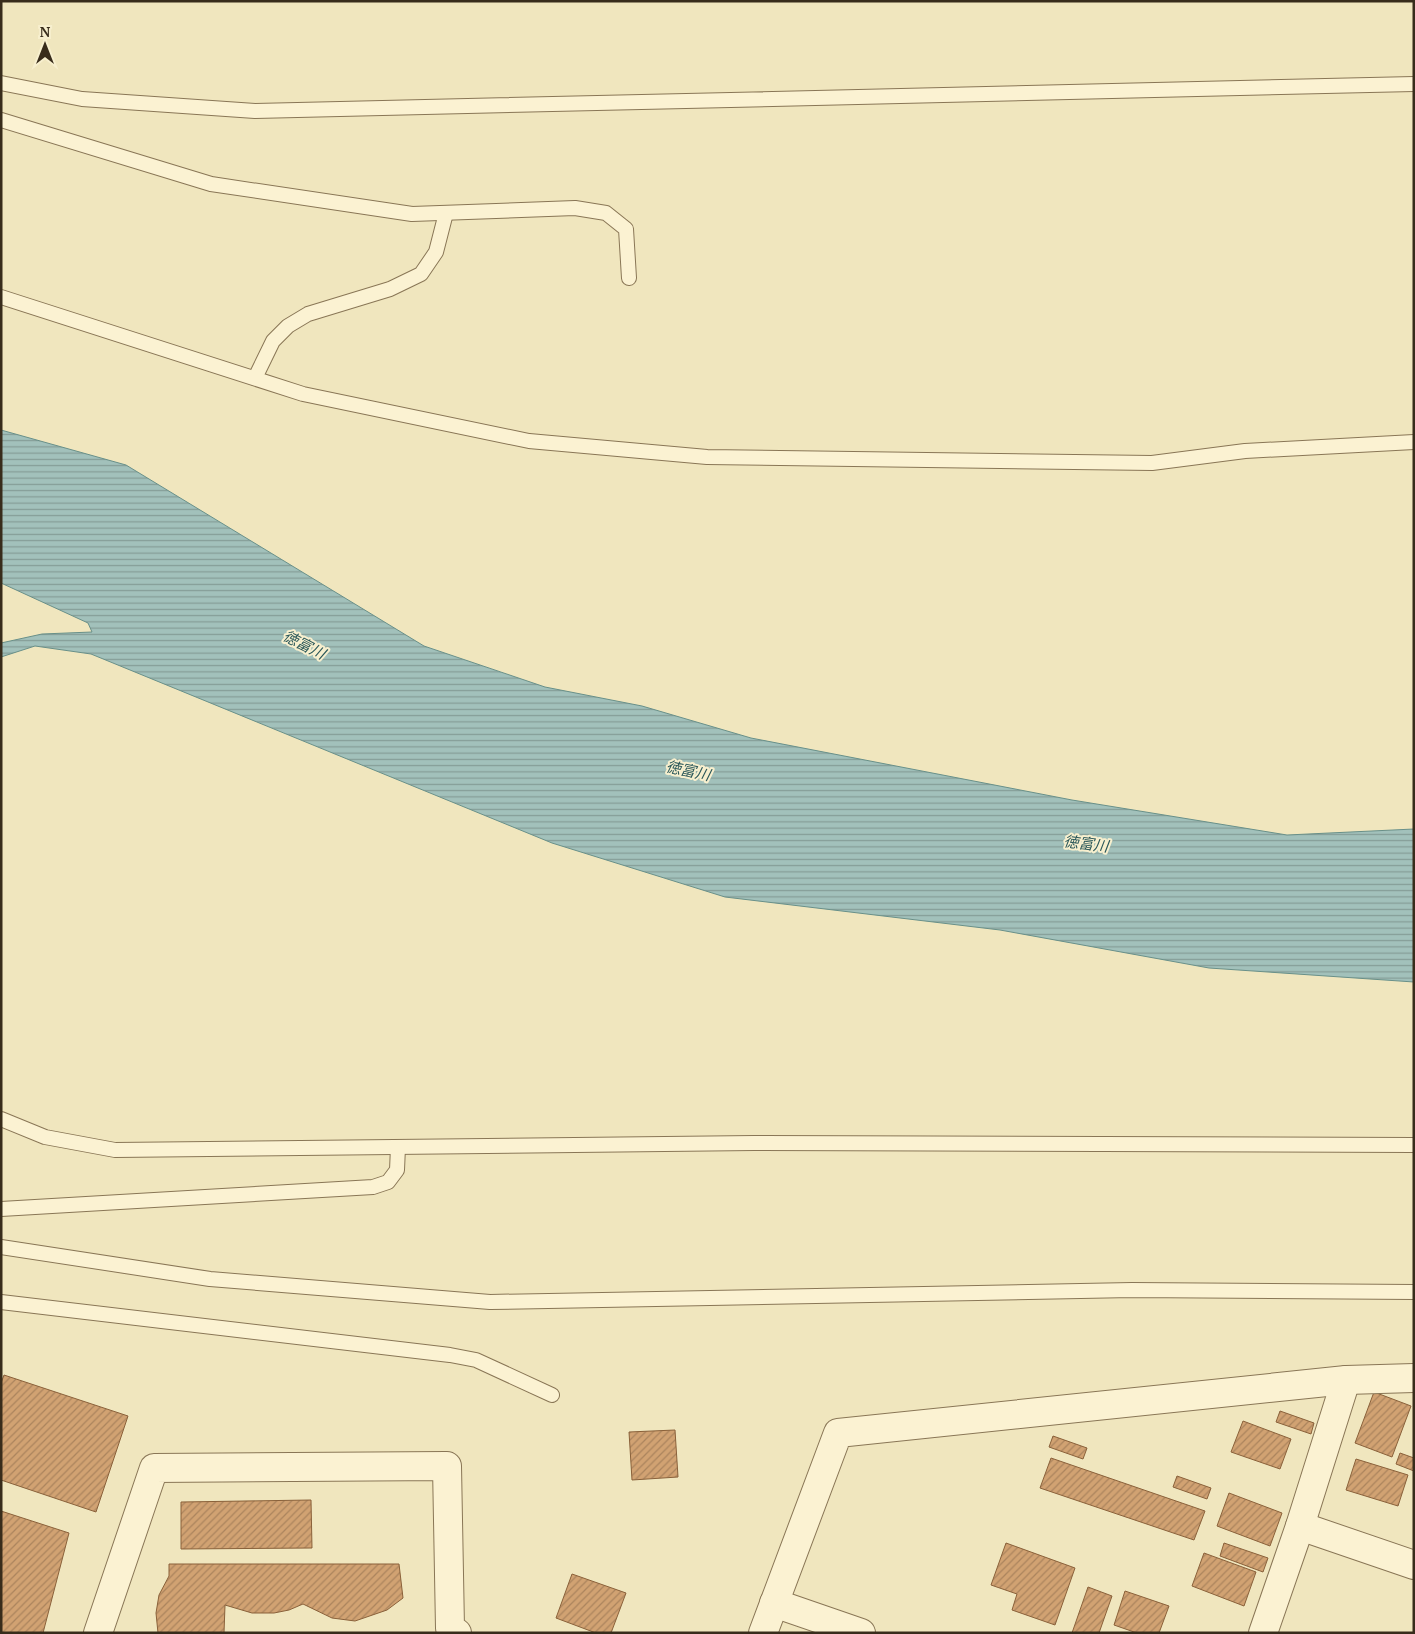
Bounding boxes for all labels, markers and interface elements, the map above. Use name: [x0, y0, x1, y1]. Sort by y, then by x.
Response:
north arrow: [20, 20, 70, 70]
text: N: [40, 22, 51, 41]
water label: 徳富川: [280, 625, 331, 664]
water label: 徳富川: [664, 756, 714, 785]
water label: 徳富川: [1063, 830, 1112, 856]

